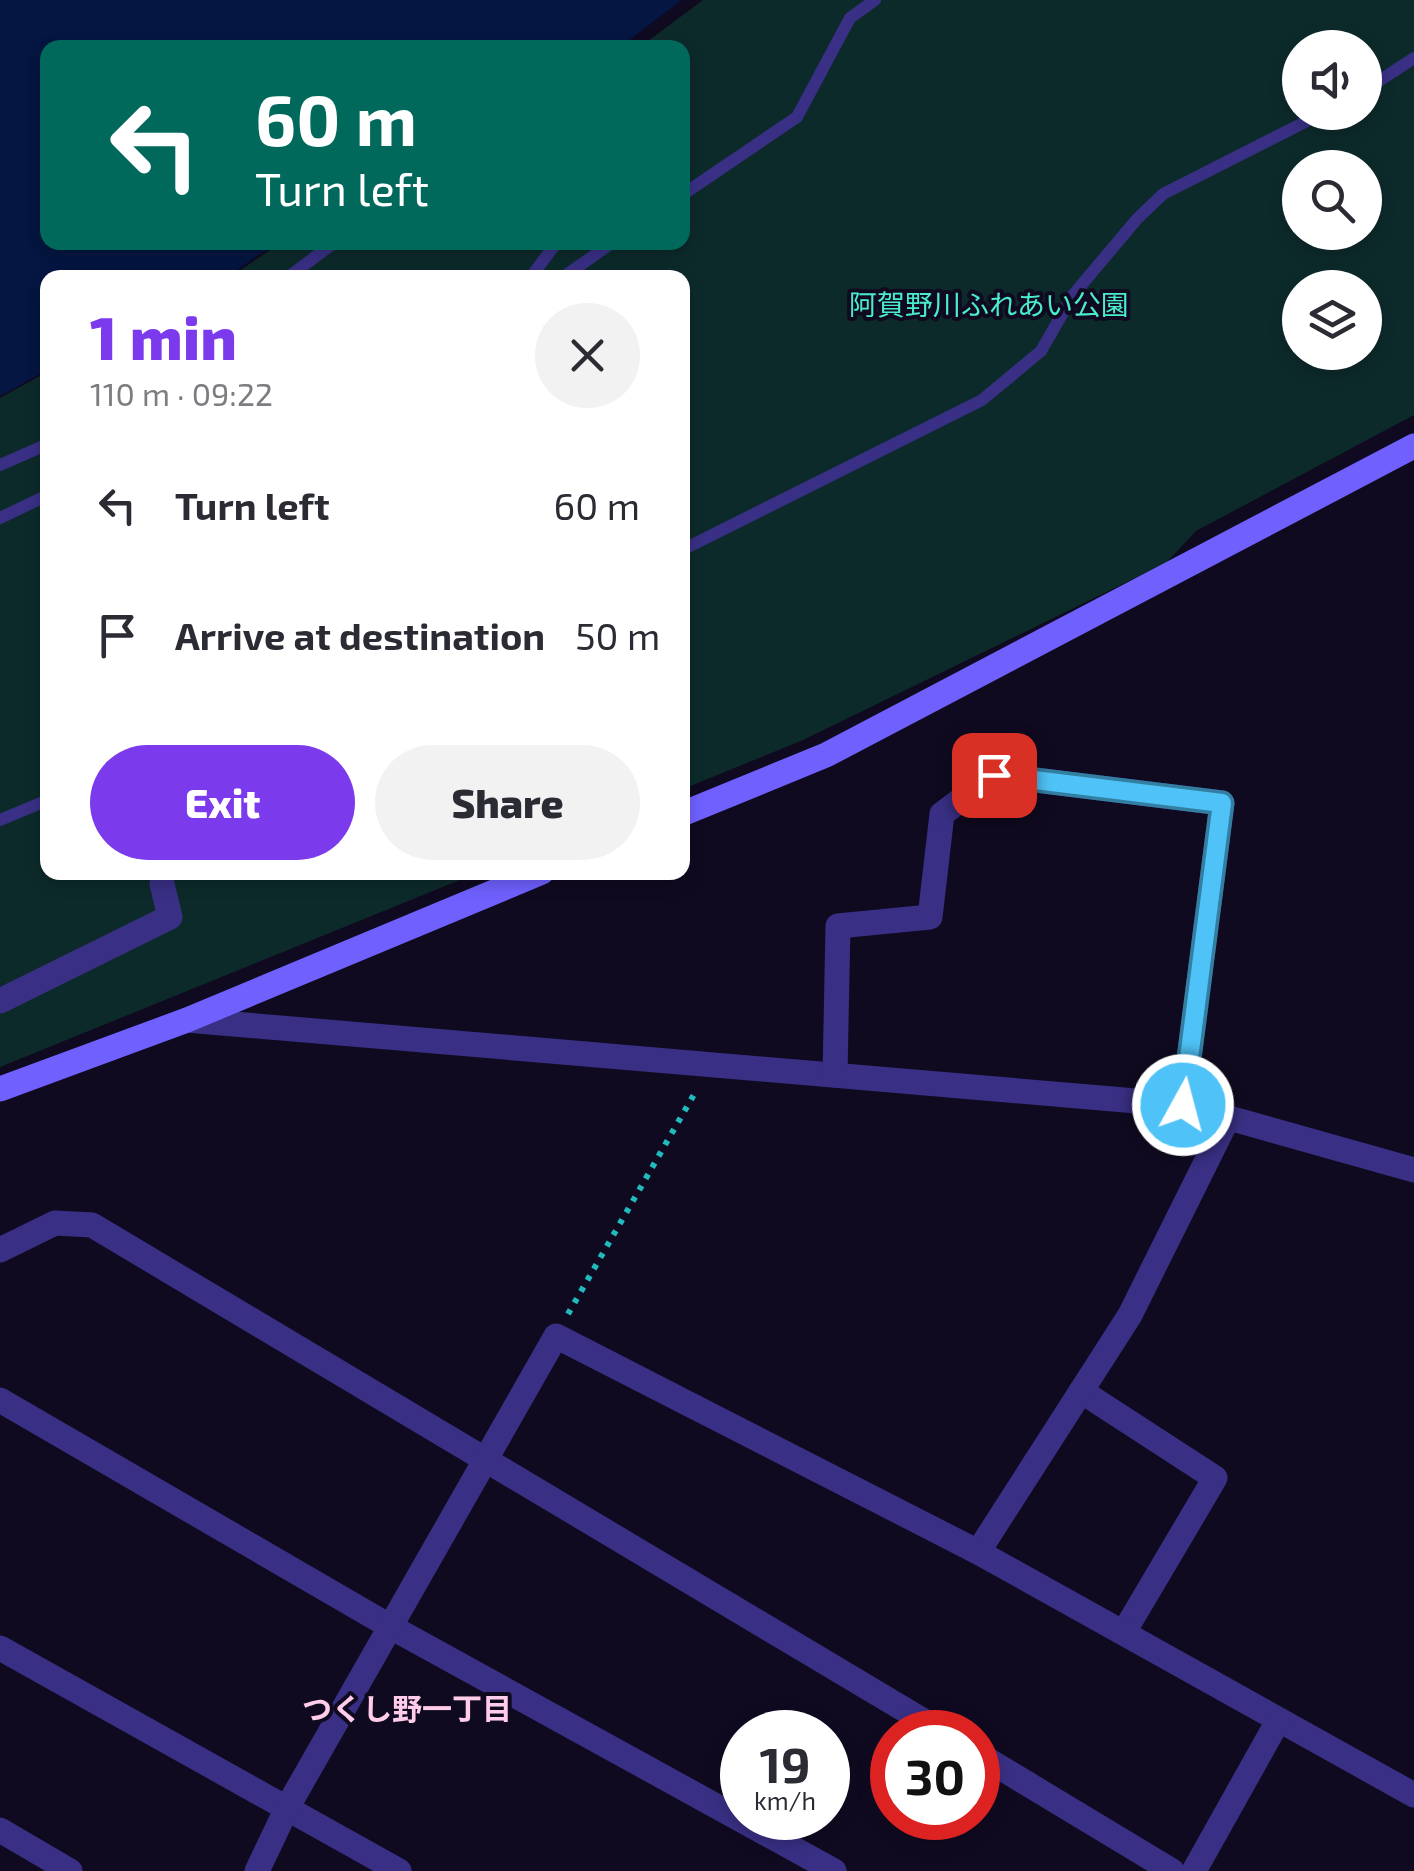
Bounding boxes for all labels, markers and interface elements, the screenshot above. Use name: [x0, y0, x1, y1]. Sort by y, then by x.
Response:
map controls: [1282, 30, 1382, 370]
button: sound: [1282, 30, 1382, 130]
text: 60 m: [255, 76, 417, 160]
icon: left: [90, 80, 220, 210]
button: search: [1282, 150, 1382, 250]
text: Turn left: [255, 161, 429, 215]
button: layers: [1282, 270, 1382, 370]
park label: 阿賀野川ふれあい公園: [849, 287, 1129, 321]
text: 1 min: [90, 300, 237, 372]
button: close: [535, 303, 640, 408]
text: 110 m · 09:22: [90, 374, 273, 412]
icon: left: [90, 478, 145, 533]
text: Turn left: [175, 482, 330, 528]
text: 60 m: [554, 482, 640, 528]
icon: arrive: [90, 608, 145, 663]
text: Arrive at destination: [175, 612, 545, 658]
text: 50 m: [575, 612, 660, 658]
pin: [952, 733, 1037, 818]
button: Exit: [90, 745, 355, 860]
button: Share: [375, 745, 640, 860]
icon: arrive: [967, 748, 1022, 803]
position arrow: [1131, 1053, 1235, 1157]
district label: つくし野一丁目: [302, 1690, 512, 1726]
speed limit sign: 30: [870, 1710, 1000, 1840]
text: 19: [759, 1733, 811, 1793]
text: km/h: [754, 1785, 816, 1815]

